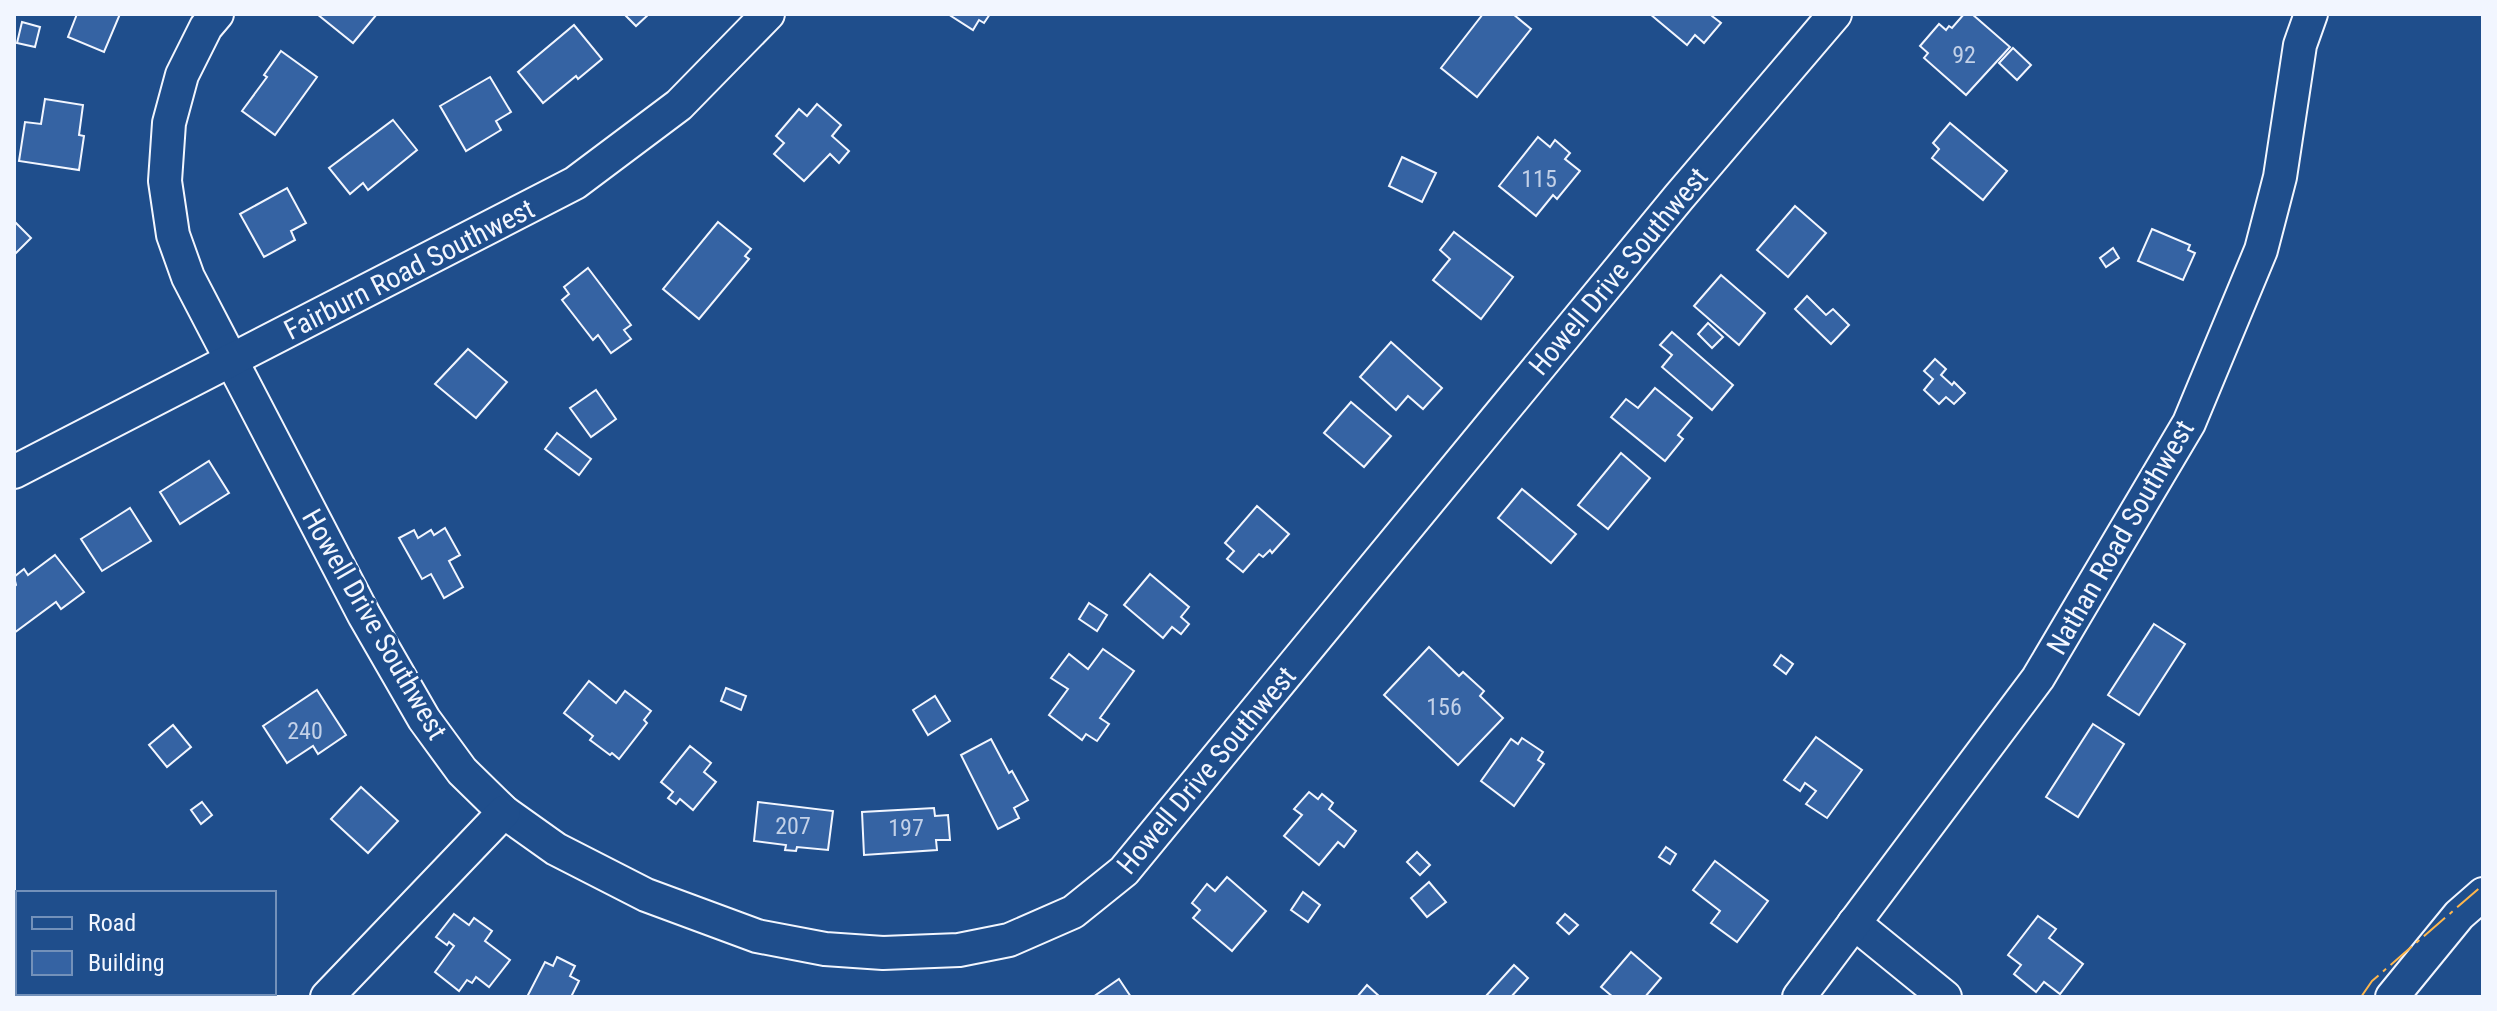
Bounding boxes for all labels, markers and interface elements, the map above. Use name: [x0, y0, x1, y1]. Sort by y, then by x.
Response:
house number: 92: [1952, 41, 1976, 69]
street label: Howell Drive Southwest: [1522, 161, 1715, 382]
house number: 115: [1521, 165, 1557, 193]
street label: Fairburn Road Southwest: [279, 192, 540, 347]
street label: Nathan Road Southwest: [2040, 414, 2201, 660]
street label: Howell Drive Southwest: [295, 503, 454, 745]
street label: Howell Drive Southwest: [1110, 660, 1303, 881]
house number: 156: [1426, 693, 1462, 721]
house number: 240: [287, 717, 323, 745]
house number: 207: [775, 812, 811, 840]
house number: 197: [888, 814, 924, 842]
legend: [16, 891, 276, 995]
text: Road: [88, 909, 136, 937]
text: Building: [88, 949, 165, 977]

